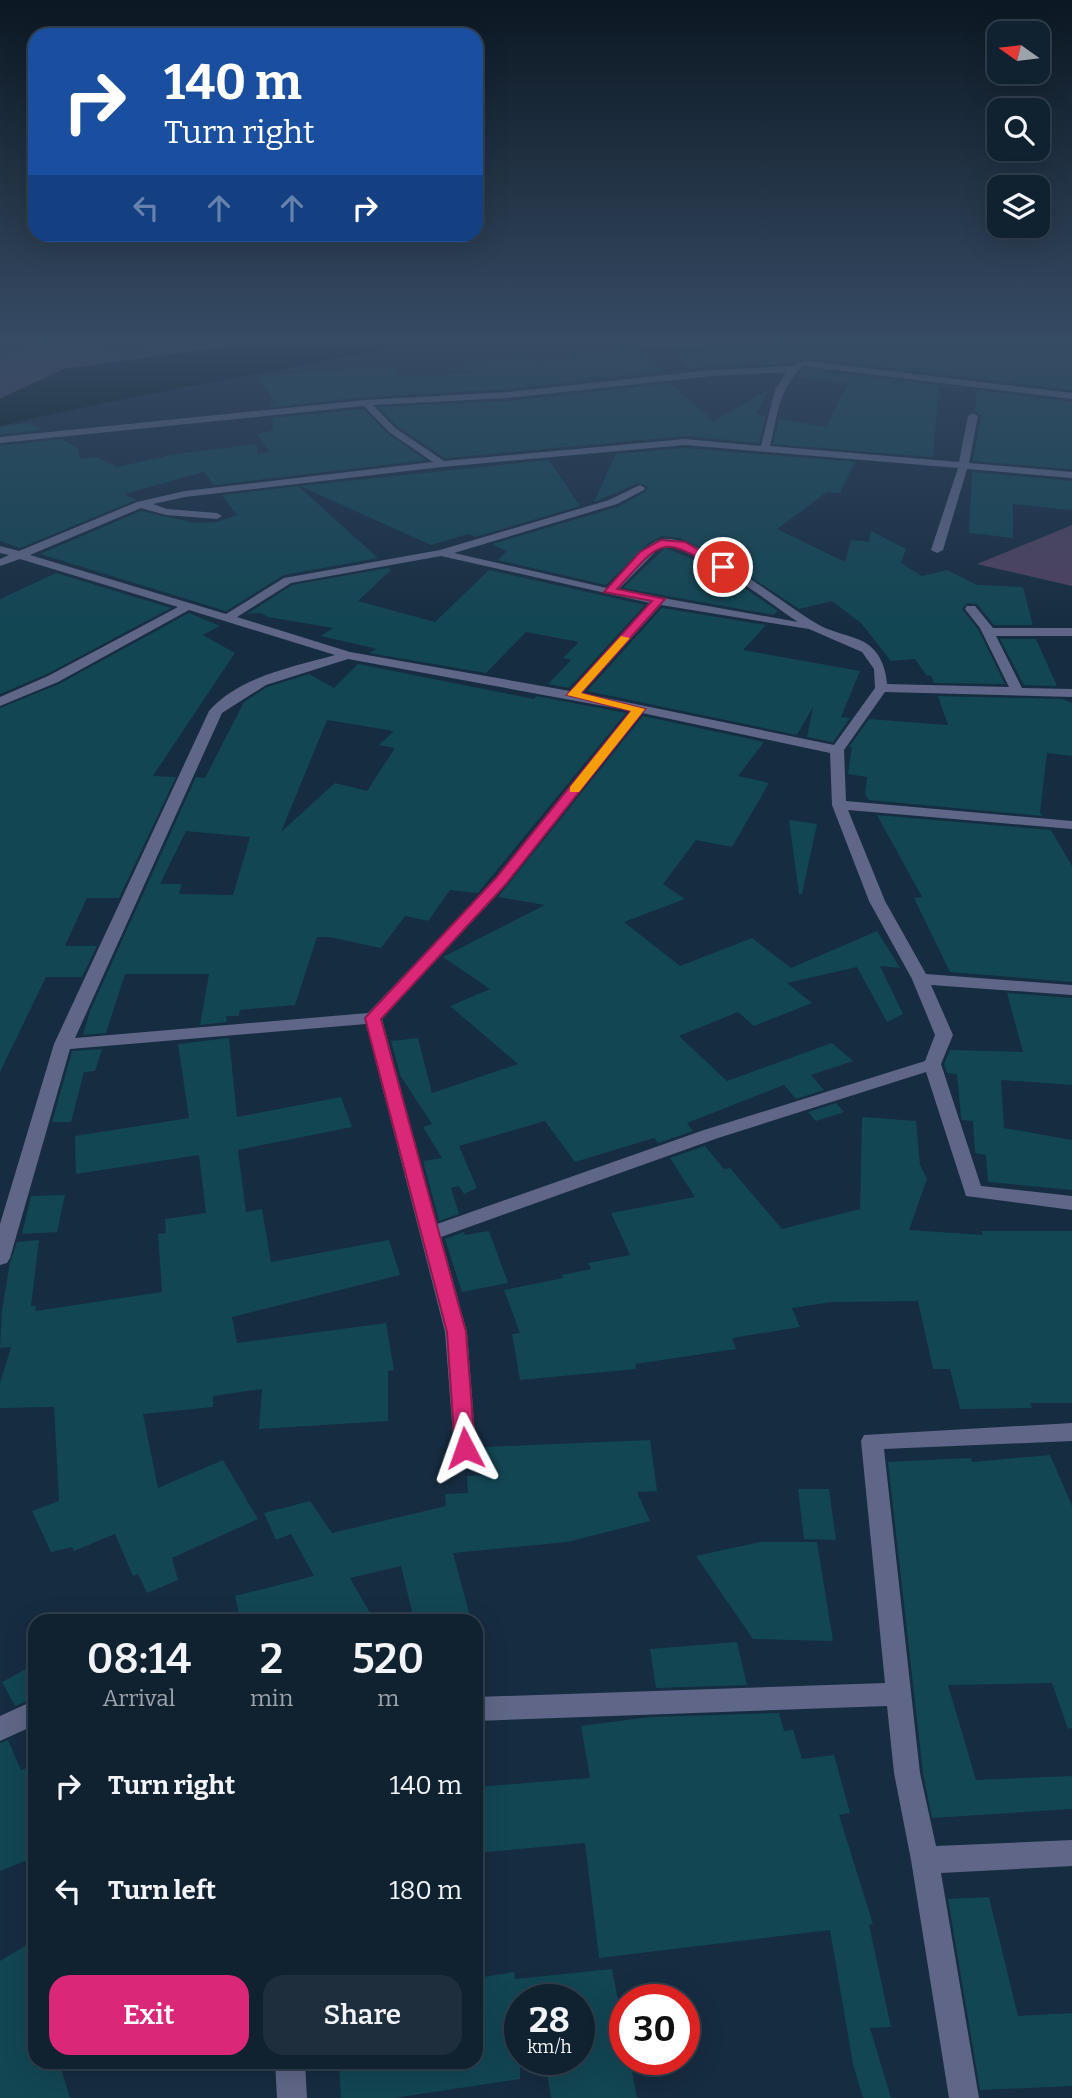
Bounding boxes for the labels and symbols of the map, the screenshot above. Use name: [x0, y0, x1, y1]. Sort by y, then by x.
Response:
north arrow: [987, 21, 1050, 84]
pin: [693, 537, 753, 597]
position arrow: [428, 1411, 502, 1485]
speed limit sign: 30: [609, 1984, 700, 2075]

